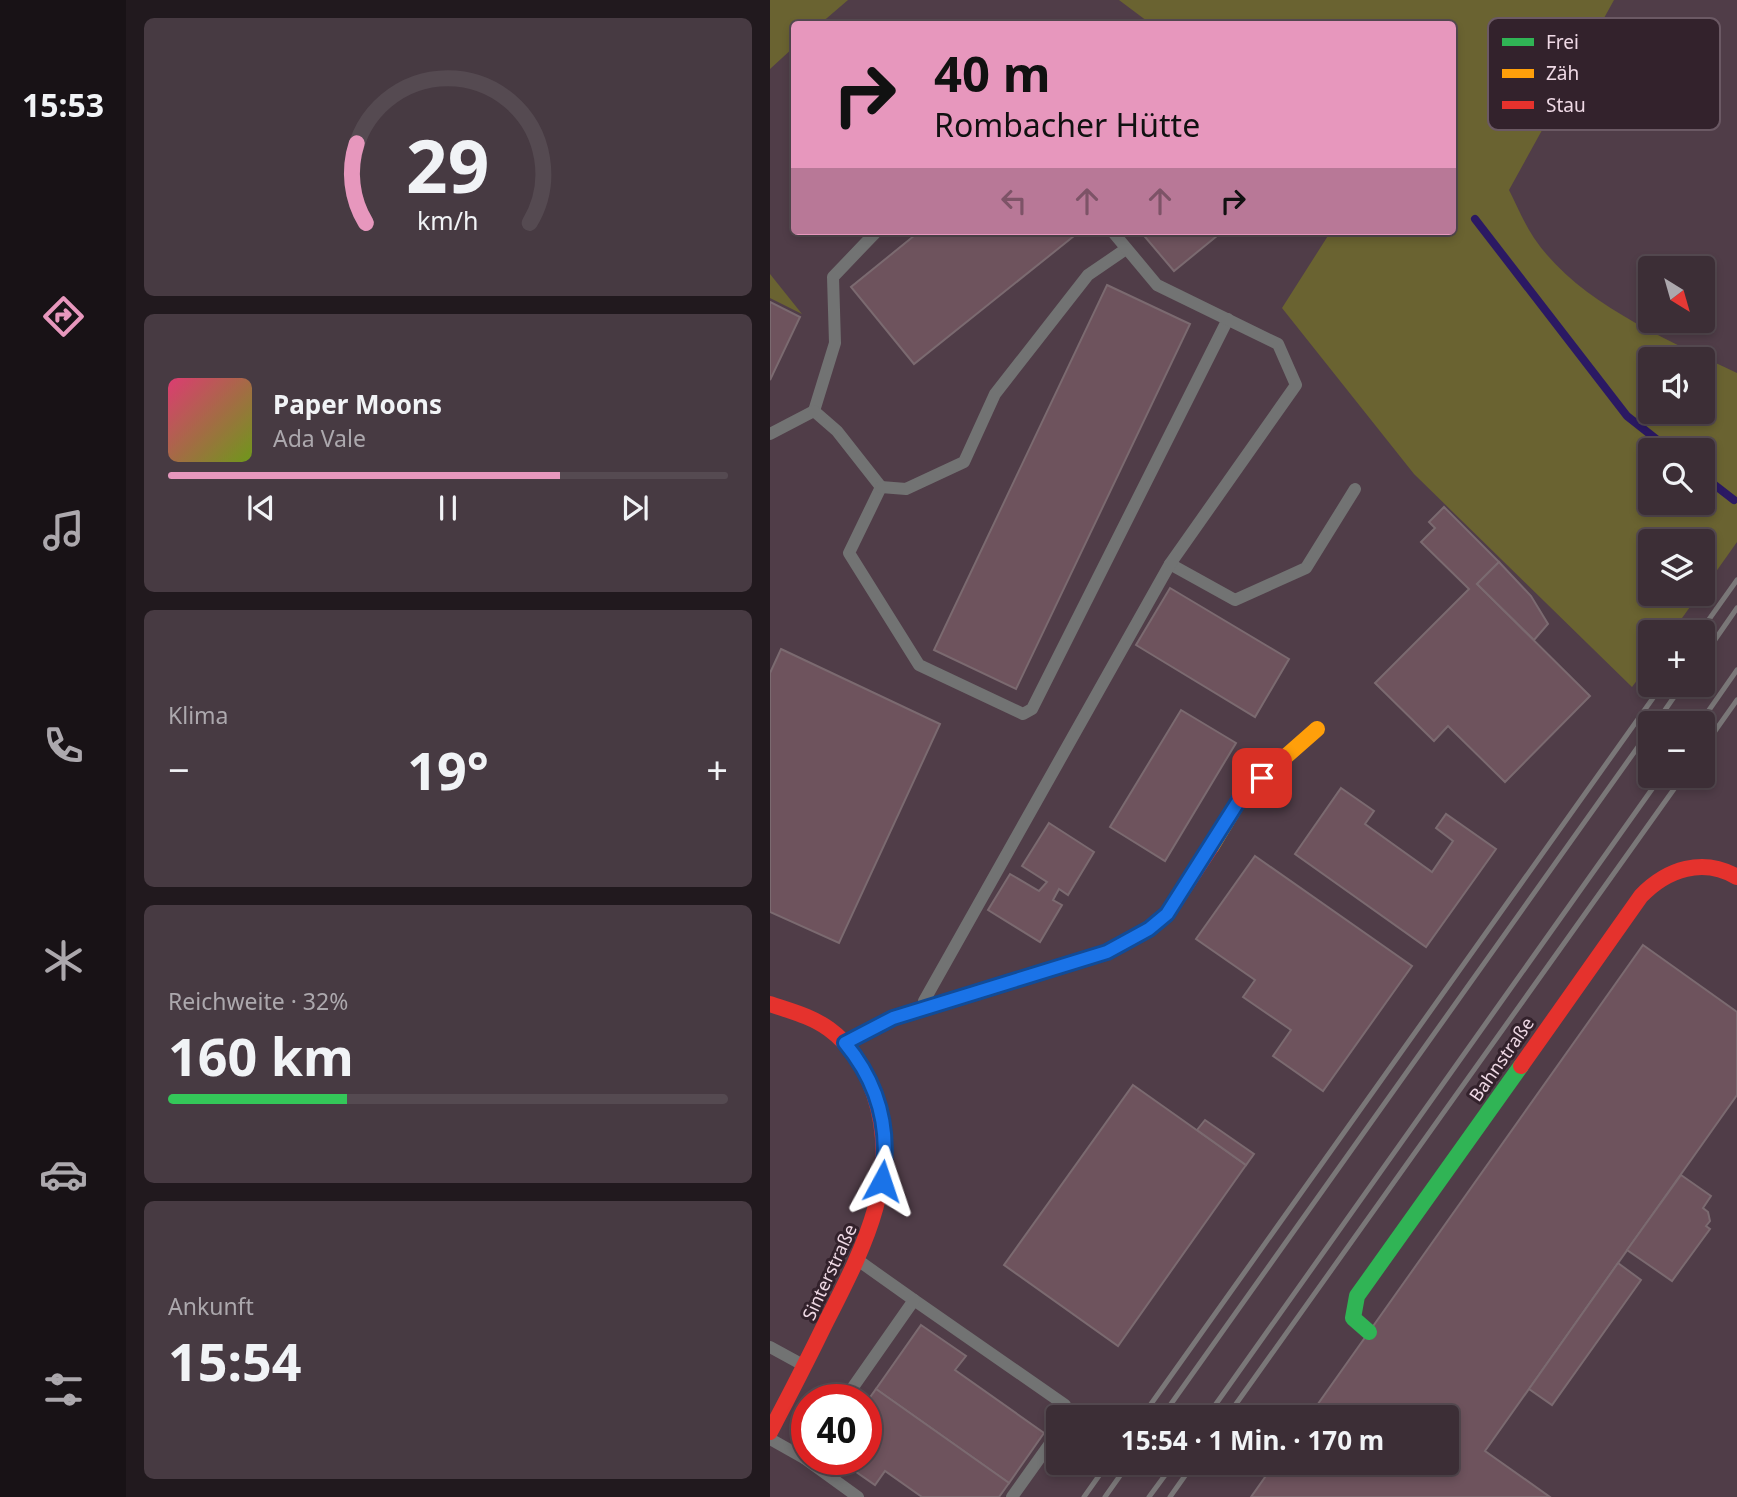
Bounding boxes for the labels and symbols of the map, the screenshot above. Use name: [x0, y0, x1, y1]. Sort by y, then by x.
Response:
legend: [1488, 18, 1720, 130]
text: Frei: [1546, 29, 1579, 55]
text: Zäh: [1546, 60, 1579, 86]
text: Stau: [1546, 92, 1586, 118]
north arrow: [1638, 256, 1715, 332]
pin: [1232, 748, 1292, 808]
street label: Bahnstraße: [1463, 1012, 1539, 1106]
position arrow: [845, 1144, 919, 1218]
street label: Sinterstraße: [796, 1220, 862, 1324]
speed limit sign: 40: [791, 1384, 882, 1475]

